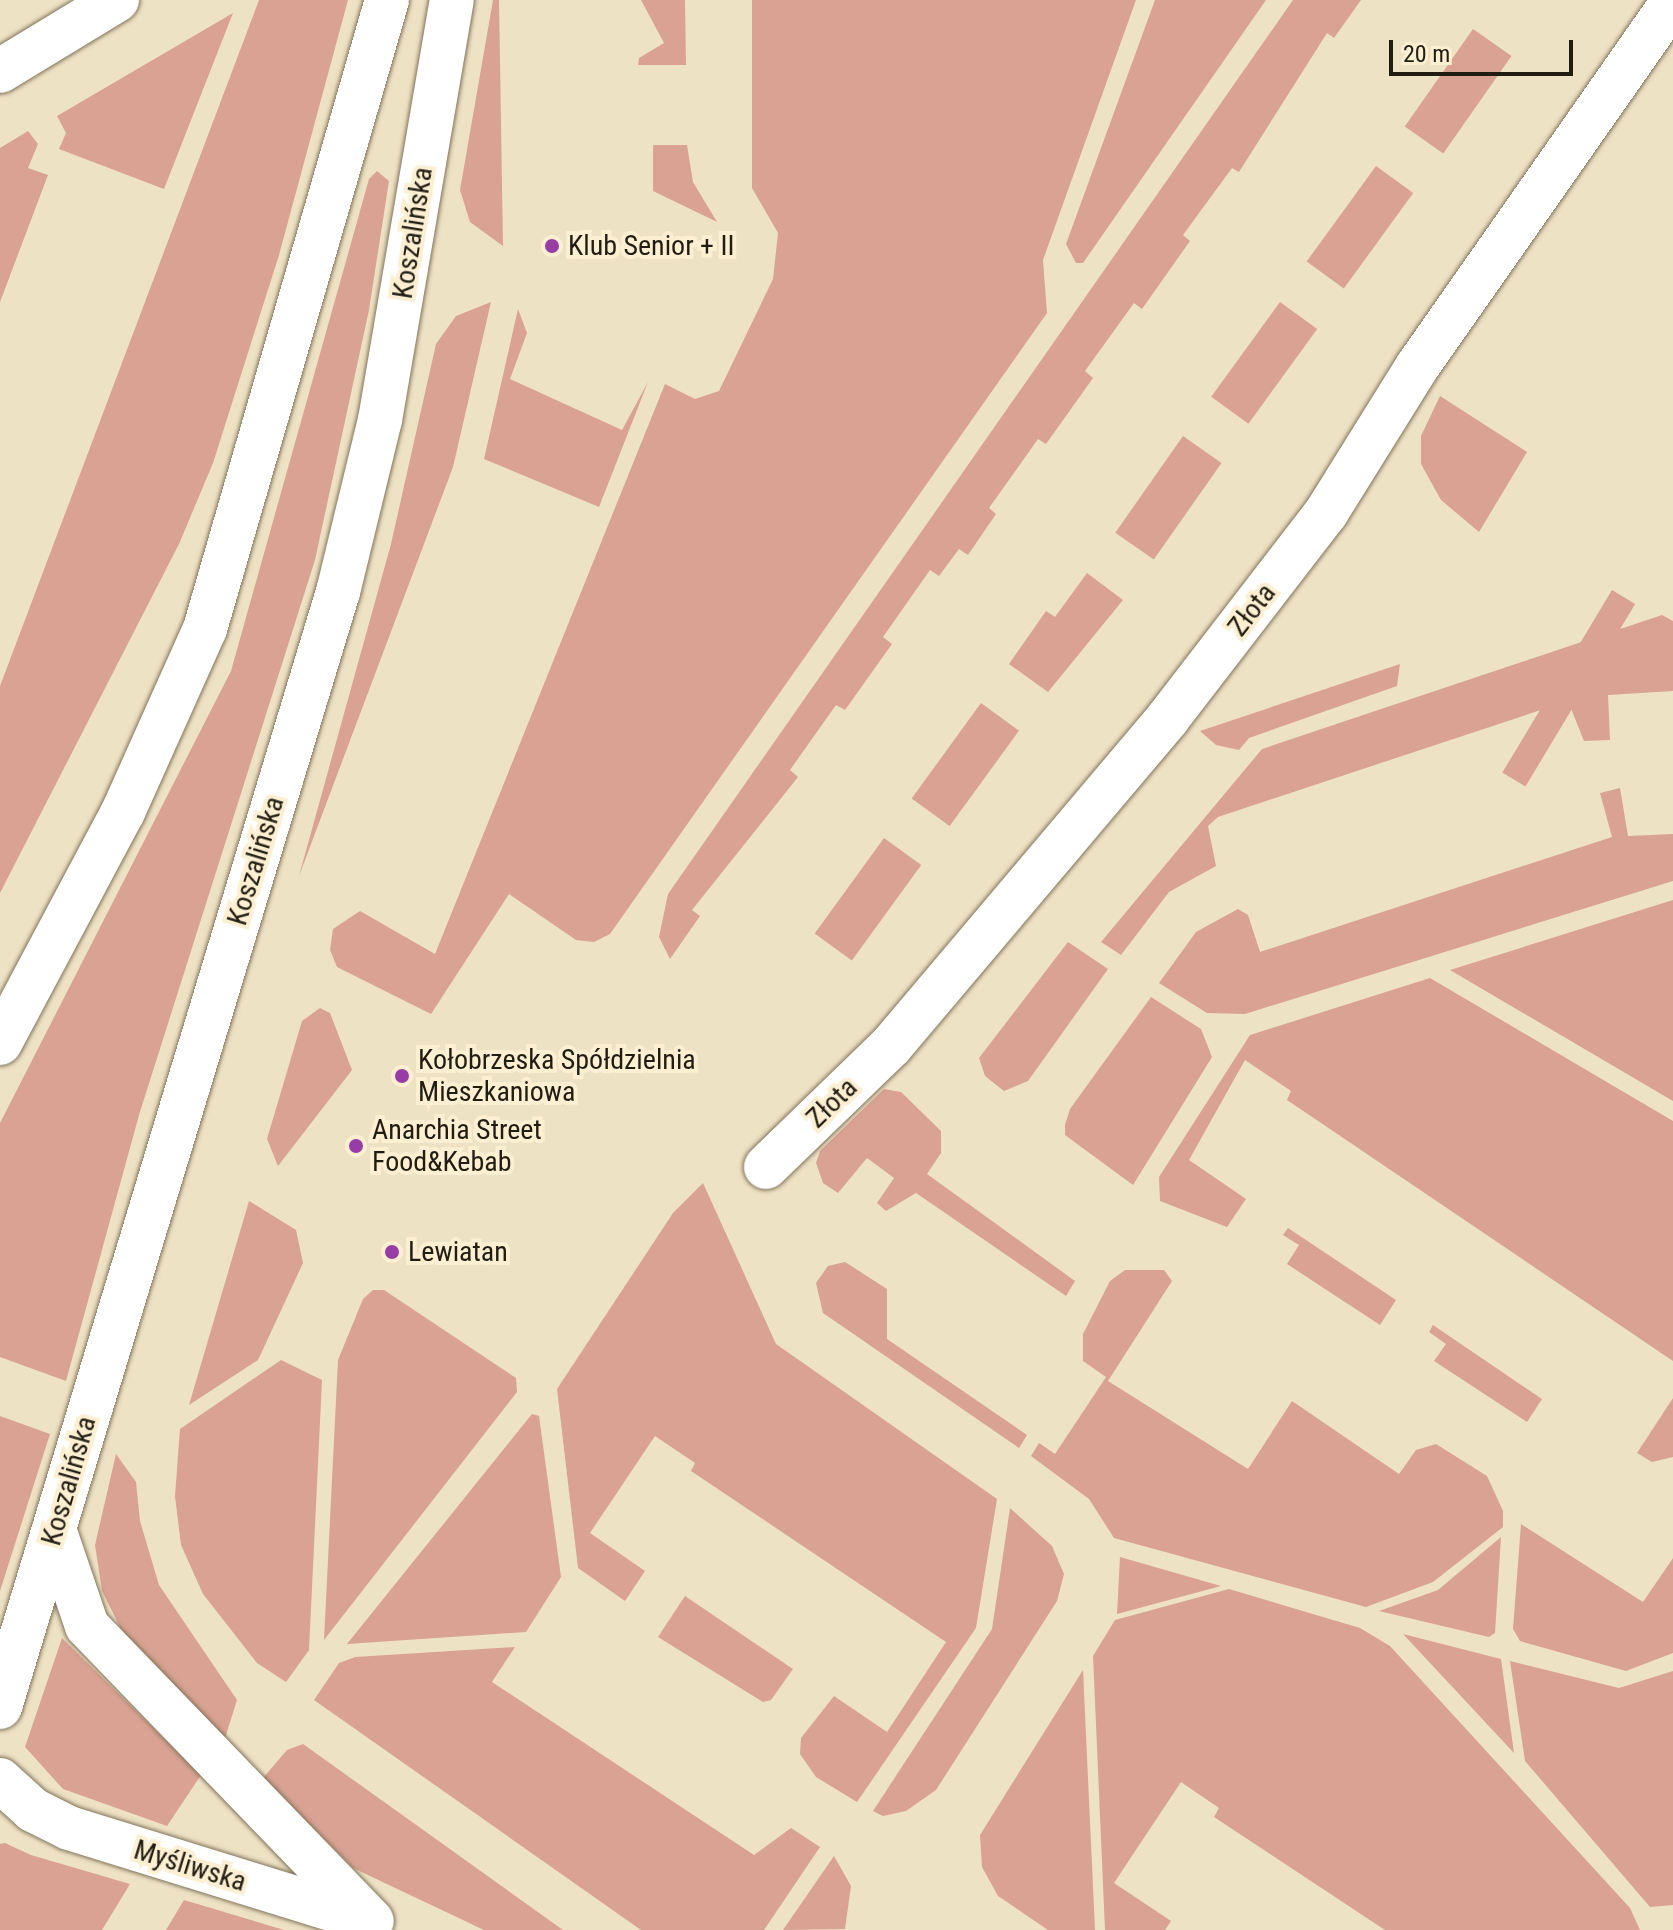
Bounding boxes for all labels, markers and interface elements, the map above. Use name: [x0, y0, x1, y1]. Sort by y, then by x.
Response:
scale bar: [1393, 24, 1577, 74]
text: 20 m: [1403, 40, 1450, 68]
street label: Koszalińska: [386, 165, 440, 301]
place label: Klub Senior + II: [568, 229, 734, 263]
marker: Klub Senior + II: [543, 237, 561, 255]
street label: Złota: [1221, 577, 1283, 643]
street label: Koszalińska: [221, 793, 291, 929]
place label: Kołobrzeska Spółdzielnia Mieszkaniowa: [418, 1043, 696, 1109]
marker: Kołobrzeska Spółdzielnia Mieszkaniowa: [393, 1067, 411, 1085]
street label: Złota: [800, 1071, 864, 1135]
place label: Anarchia Street Food&Kebab: [372, 1113, 542, 1179]
marker: Anarchia Street Food&Kebab: [347, 1137, 365, 1155]
place label: Lewiatan: [408, 1235, 508, 1269]
marker: Lewiatan: [383, 1243, 401, 1261]
street label: Koszalińska: [35, 1413, 103, 1549]
street label: Myśliwska: [130, 1833, 250, 1899]

